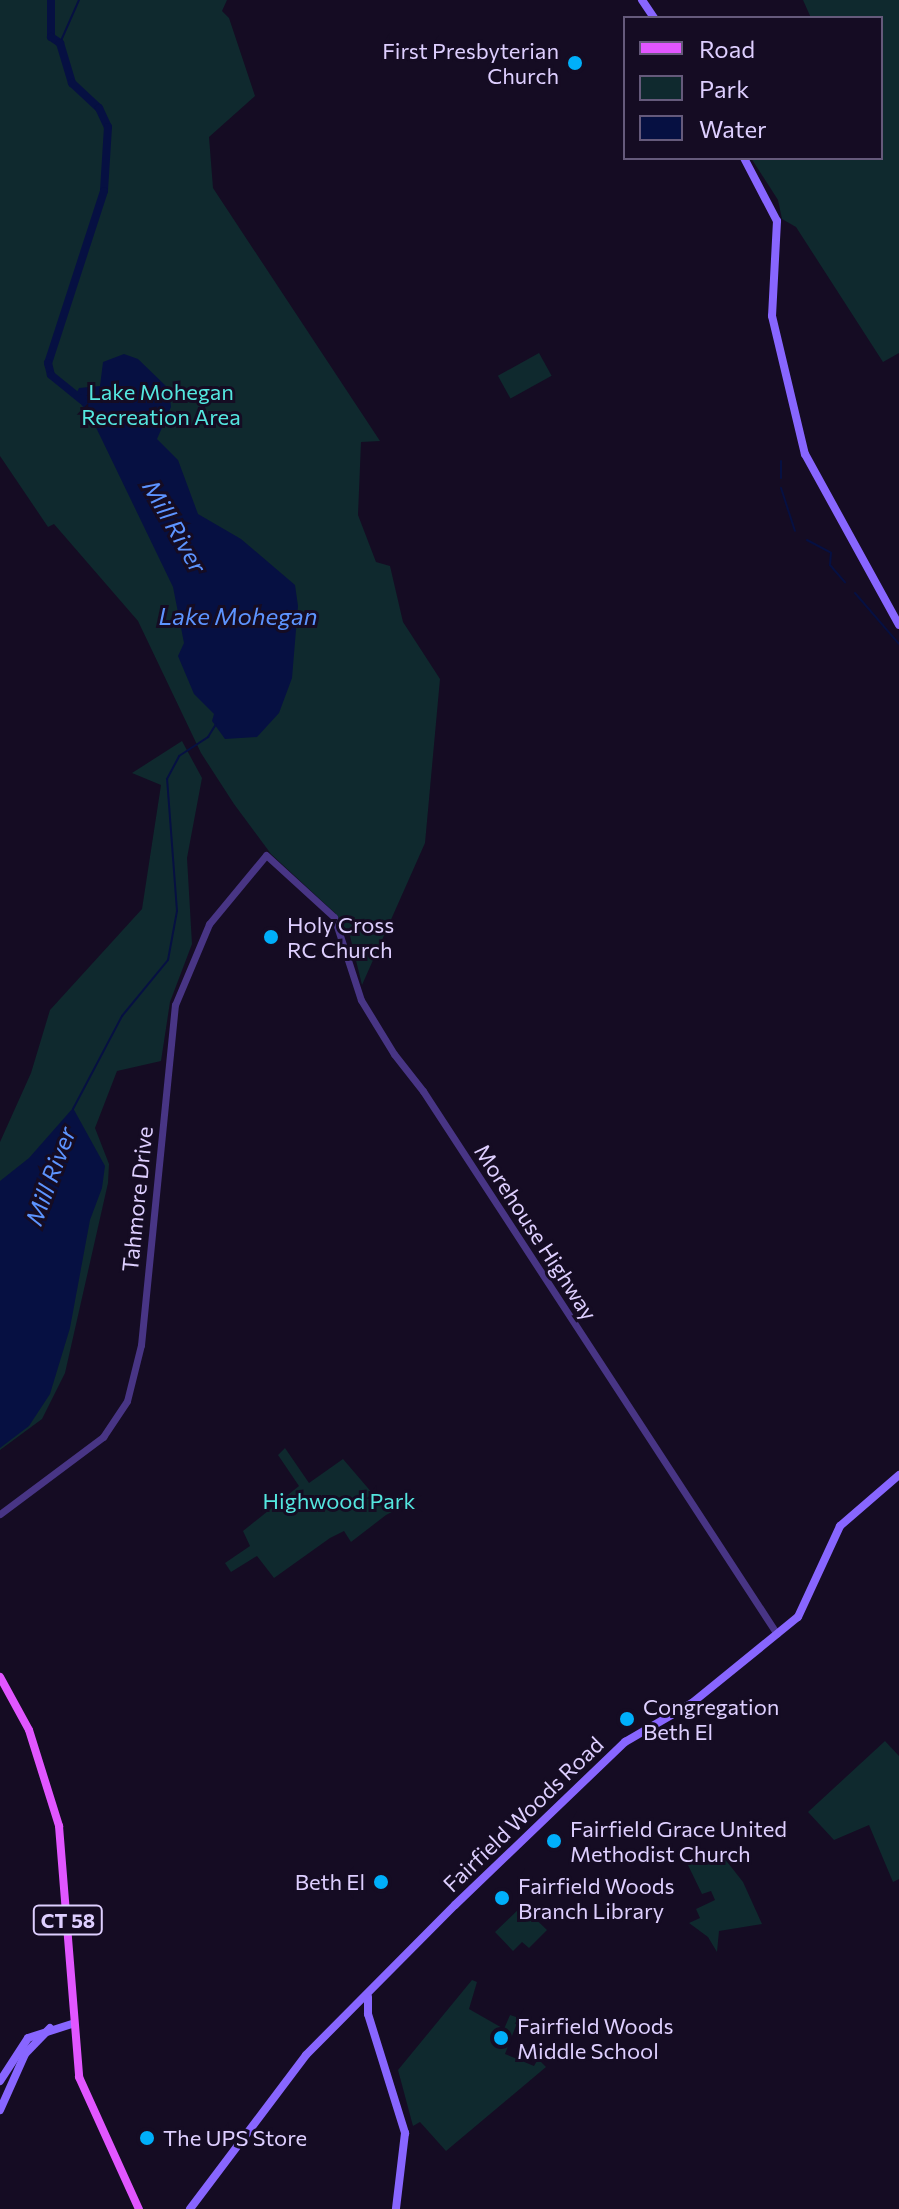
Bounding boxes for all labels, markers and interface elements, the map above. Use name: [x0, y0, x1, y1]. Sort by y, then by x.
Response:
legend: [623, 16, 883, 160]
text: Road: [699, 34, 755, 63]
place label: First Presbyterian Church: [382, 37, 559, 88]
marker: First Presbyterian Church: [566, 54, 584, 72]
text: Park: [699, 74, 749, 103]
text: Water: [699, 114, 767, 143]
park label: Lake Mohegan Recreation Area: [81, 378, 241, 430]
water label: Mill River: [137, 474, 213, 578]
water label: Lake Mohegan: [159, 602, 317, 630]
place label: Holy Cross RC Church: [287, 911, 394, 962]
marker: Holy Cross RC Church: [262, 928, 280, 946]
water label: Mill River: [19, 1123, 81, 1229]
street label: Tahmore Drive: [116, 1125, 158, 1273]
street label: Morehouse Highway: [469, 1139, 603, 1325]
park label: Highwood Park: [263, 1488, 415, 1514]
place label: Congregation Beth El: [643, 1693, 779, 1744]
marker: Congregation Beth El: [618, 1710, 636, 1728]
street label: Fairfield Woods Road: [438, 1731, 608, 1897]
place label: Fairfield Grace United Methodist Church: [570, 1815, 787, 1866]
marker: Fairfield Grace United Methodist Church: [545, 1832, 563, 1850]
place label: Beth El: [295, 1869, 365, 1895]
place label: Fairfield Woods Branch Library: [518, 1872, 674, 1924]
marker: Beth El: [372, 1873, 390, 1891]
marker: Fairfield Woods Branch Library: [493, 1889, 511, 1907]
road number: CT 58: [32, 1904, 104, 1936]
place label: Fairfield Woods Middle School: [517, 2012, 673, 2064]
marker: Fairfield Woods Middle School: [492, 2029, 510, 2047]
place label: The UPS Store: [163, 2125, 307, 2151]
marker: The UPS Store: [138, 2129, 156, 2147]

